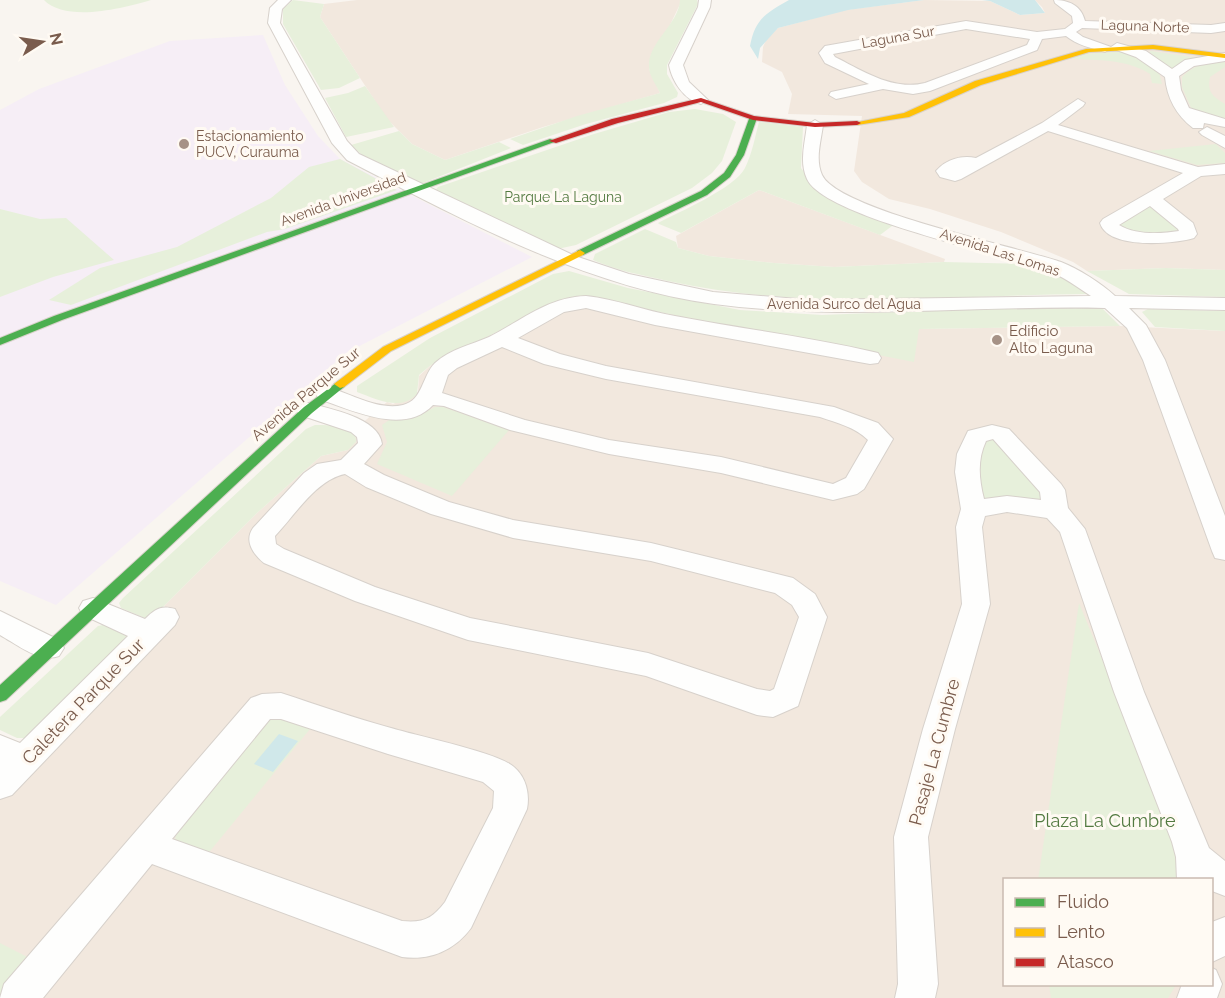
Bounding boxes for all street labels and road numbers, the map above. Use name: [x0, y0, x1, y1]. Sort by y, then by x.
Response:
street label: Laguna Norte: [1100, 16, 1190, 36]
street label: Laguna Sur: [860, 23, 936, 51]
street label: Avenida Universidad: [278, 169, 408, 229]
street label: Avenida Las Lomas: [938, 225, 1062, 279]
street label: Avenida Surco del Agua: [767, 296, 921, 312]
street label: Avenida Parque Sur: [248, 343, 364, 445]
street label: Caletera Parque Sur: [18, 633, 149, 768]
street label: Pasaje La Cumbre: [904, 676, 964, 828]

